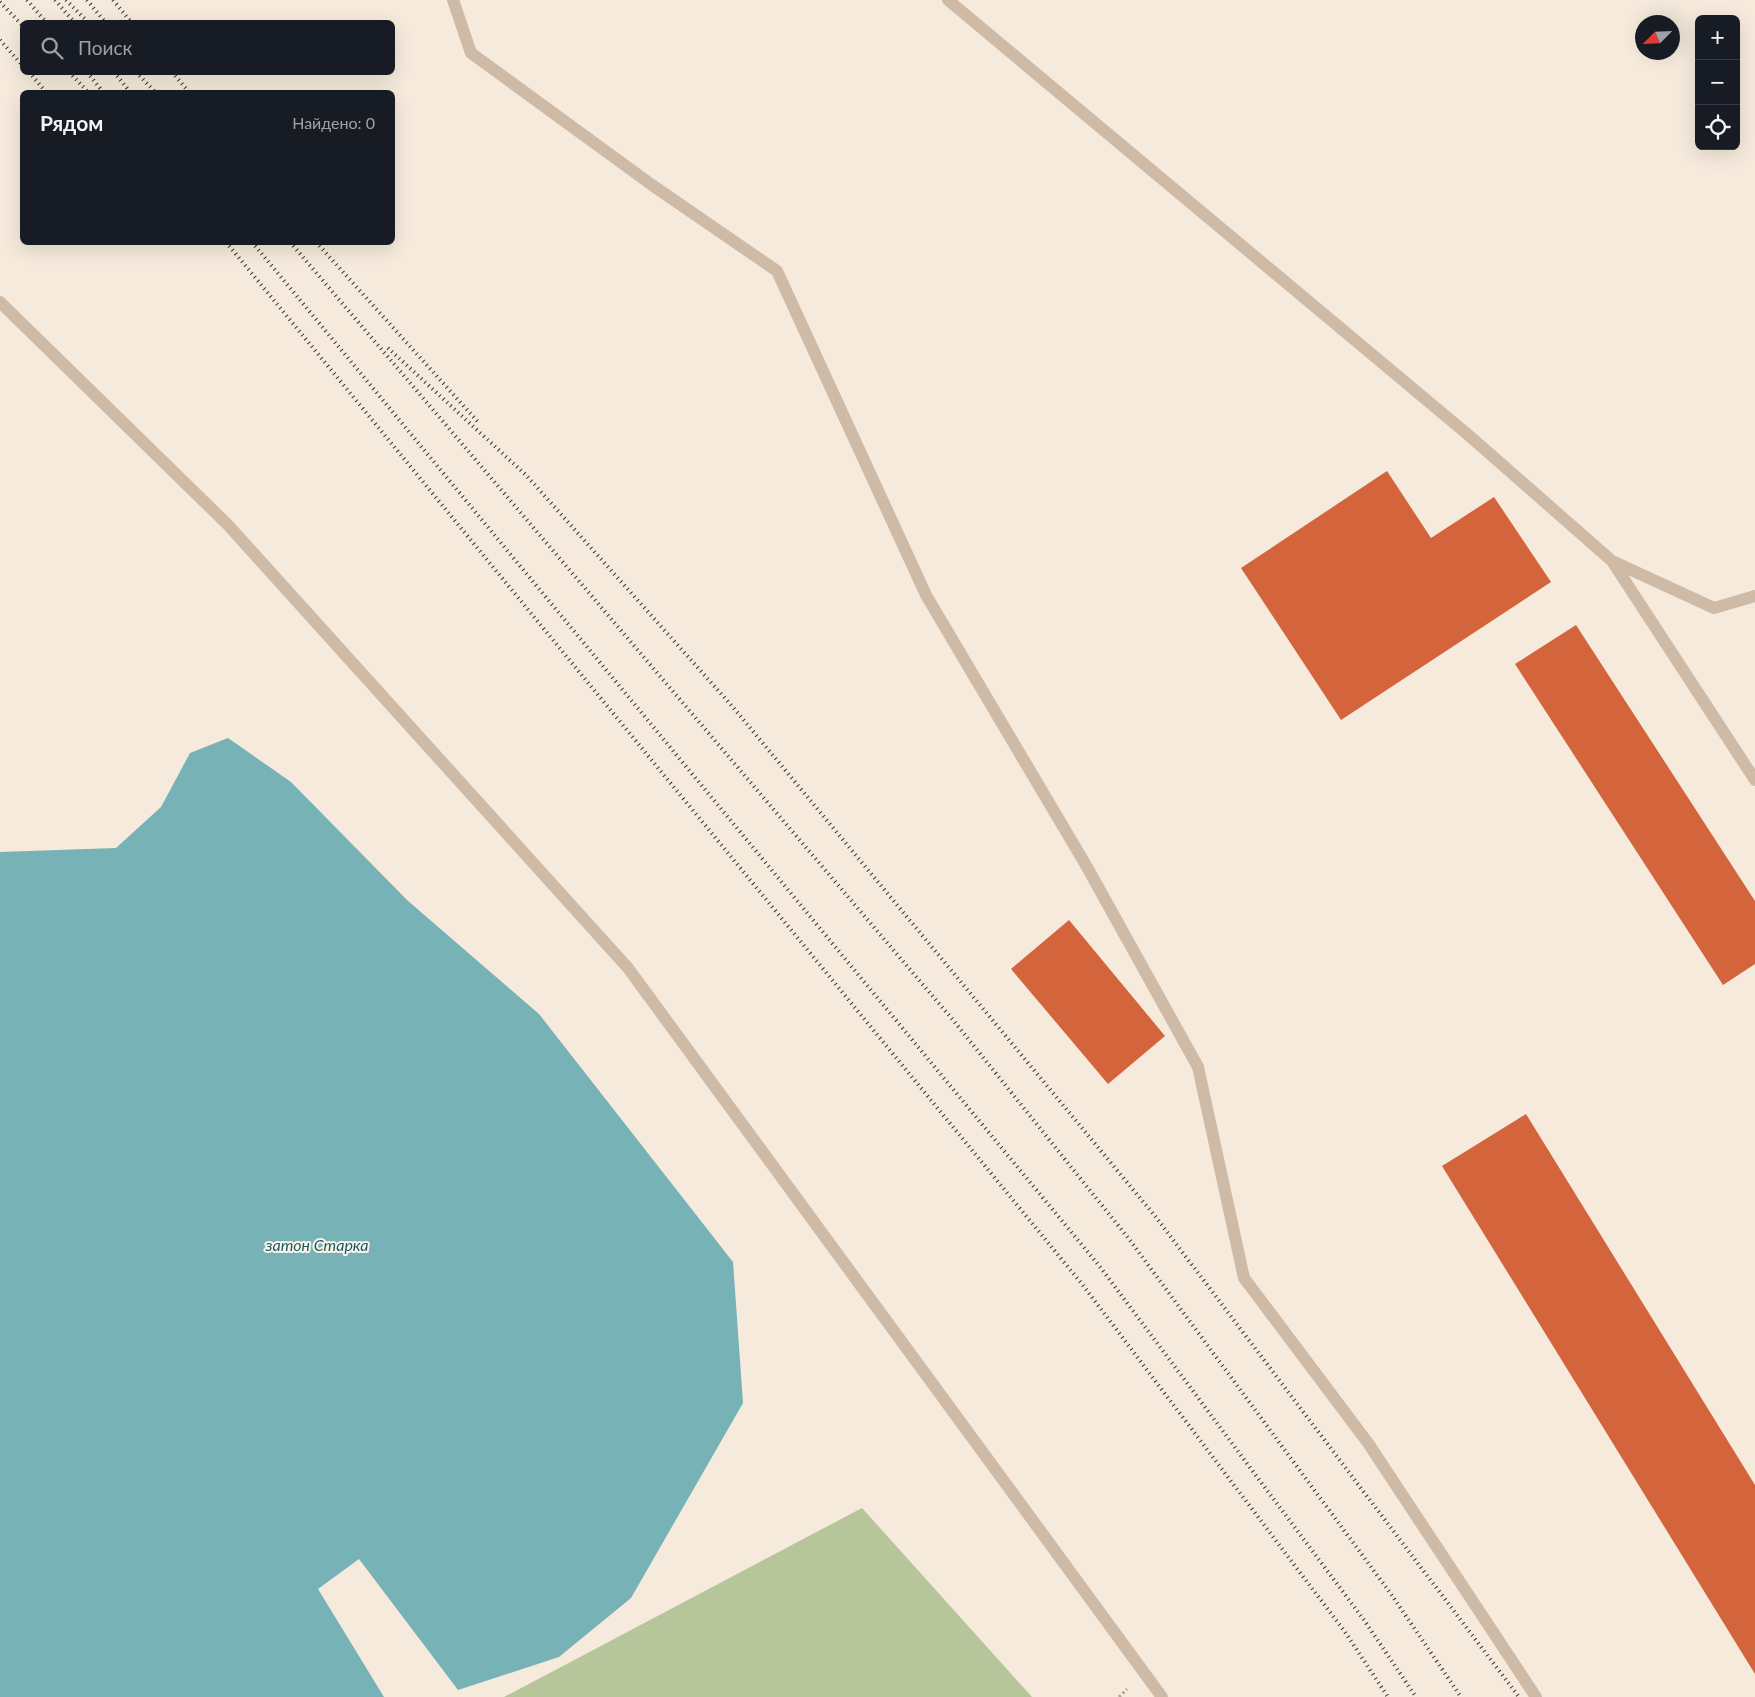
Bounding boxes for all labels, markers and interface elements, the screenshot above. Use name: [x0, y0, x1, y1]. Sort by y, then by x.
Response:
north arrow: [1635, 15, 1680, 60]
map controls: [1695, 15, 1740, 150]
button: +: [1695, 15, 1740, 60]
search box: [20, 20, 395, 75]
icon: search: [38, 34, 66, 62]
text: Поиск: [78, 36, 132, 59]
button: −: [1695, 60, 1740, 105]
button: locate: [1695, 105, 1740, 150]
text: Рядом: [40, 110, 103, 135]
text: Найдено: 0: [292, 113, 375, 132]
water label: затон Старка: [265, 1235, 368, 1254]

